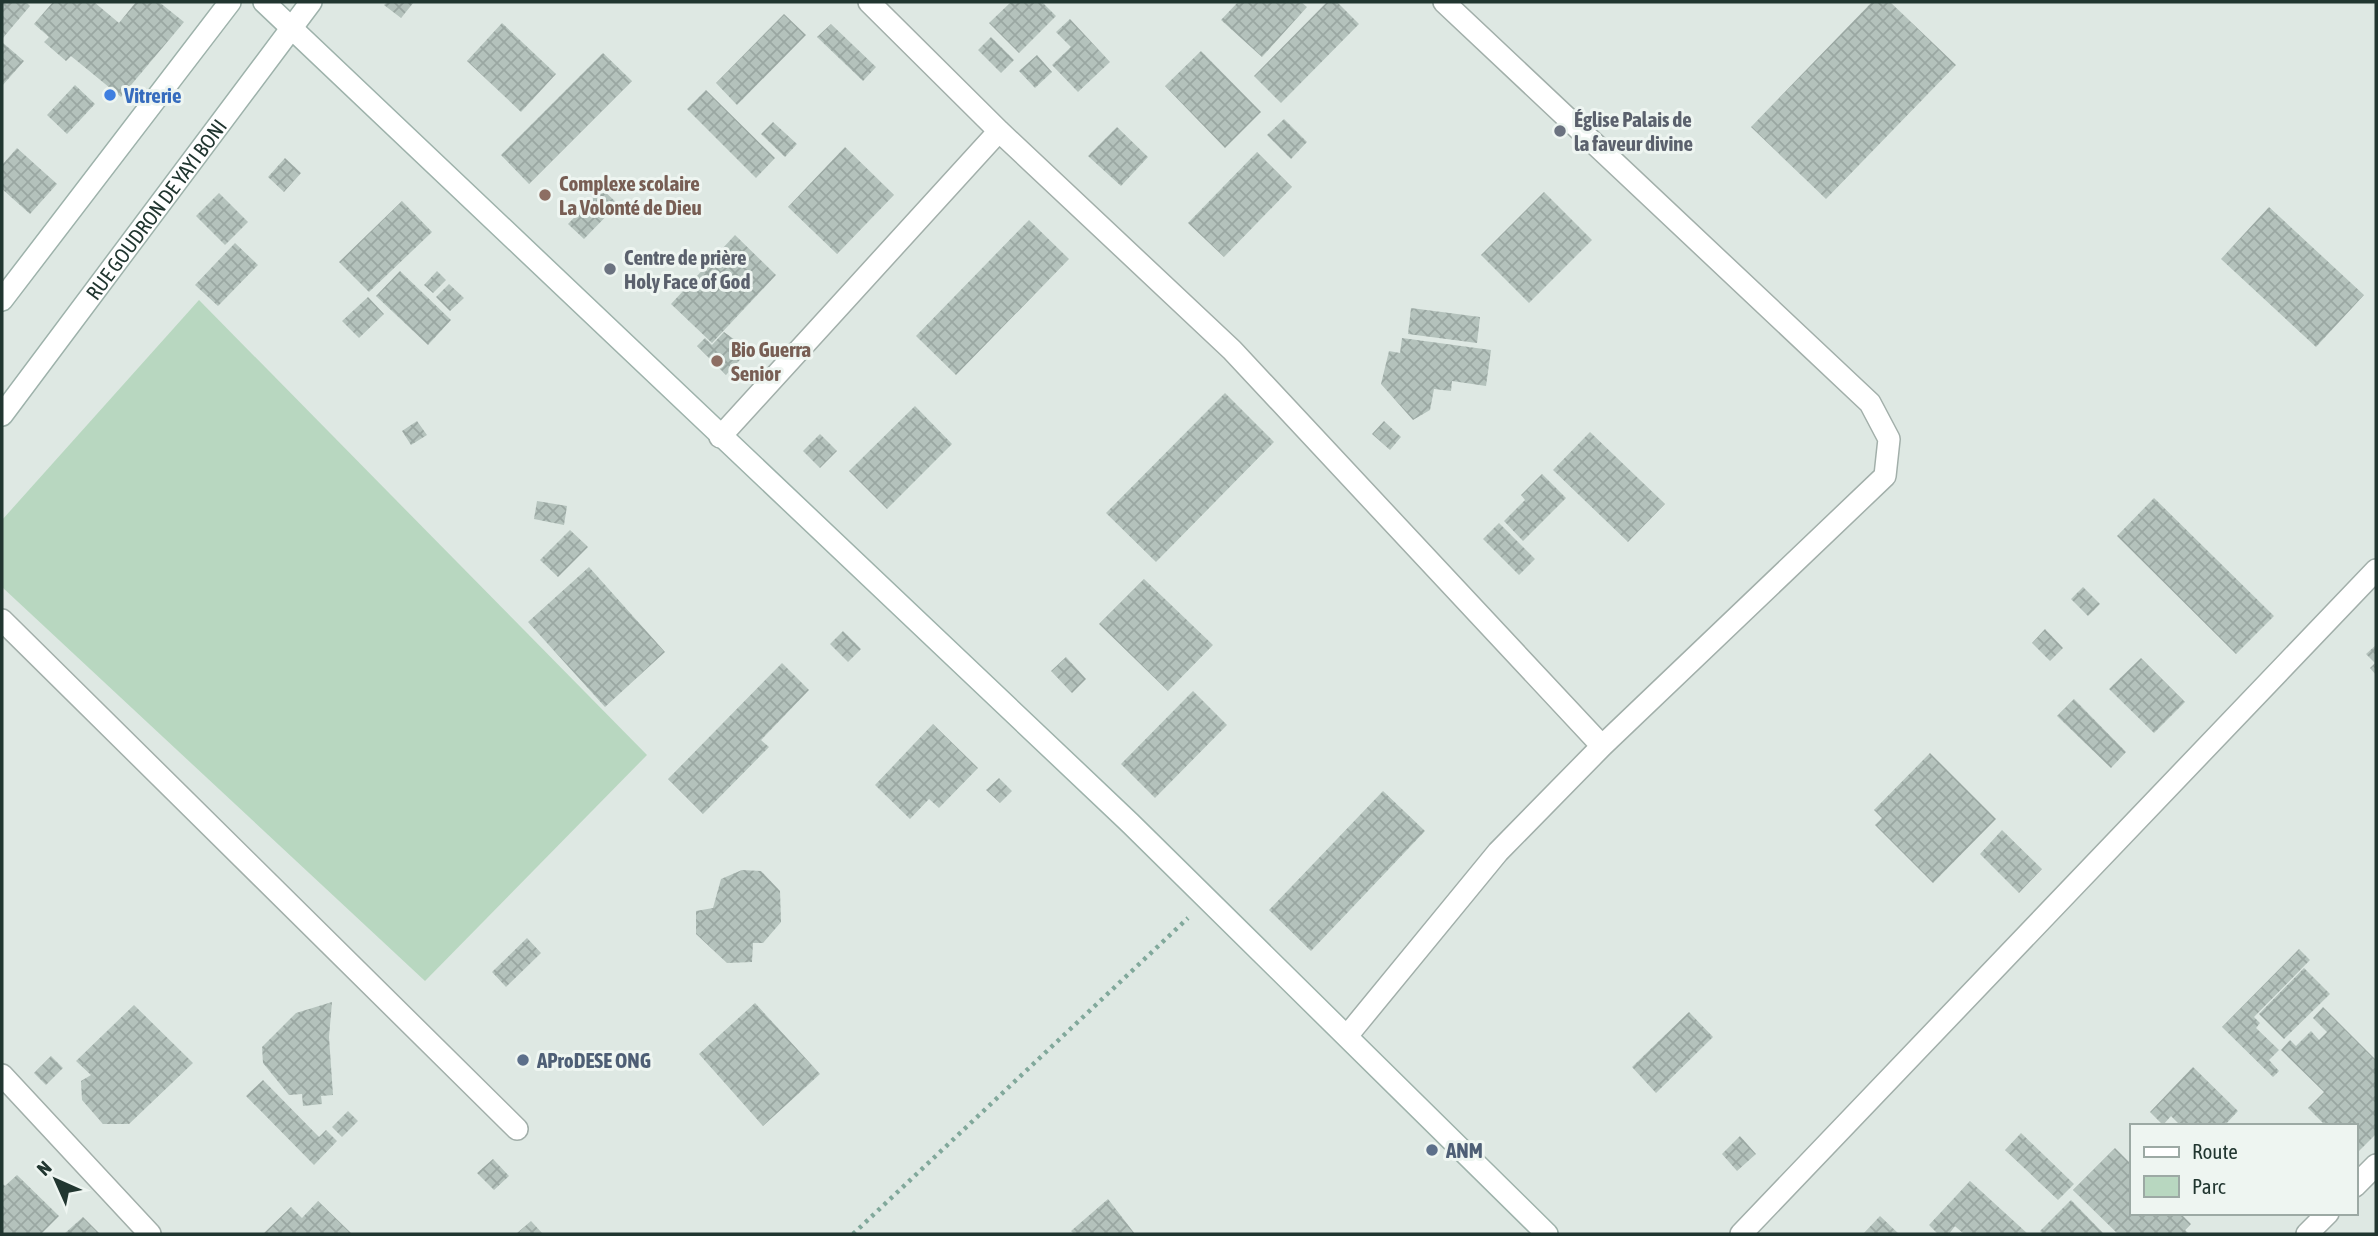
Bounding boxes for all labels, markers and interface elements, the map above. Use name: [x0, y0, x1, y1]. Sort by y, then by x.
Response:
place label: Vitrerie: [123, 83, 181, 107]
marker: Vitrerie: [102, 87, 118, 103]
place label: Église Palais de la faveur divine: [1574, 107, 1693, 155]
street label: RUE GOUDRON DE YAYI BONI: [81, 114, 231, 304]
marker: Église Palais de la faveur divine: [1552, 123, 1568, 139]
place label: Complexe scolaire La Volonté de Dieu: [559, 171, 702, 219]
marker: Complexe scolaire La Volonté de Dieu: [537, 187, 553, 203]
place label: Centre de prière Holy Face of God: [624, 245, 750, 293]
marker: Centre de prière Holy Face of God: [602, 261, 618, 277]
place label: Bio Guerra Senior: [731, 337, 811, 385]
marker: Bio Guerra Senior: [709, 353, 725, 369]
place label: AProDESE ONG: [536, 1048, 651, 1072]
marker: AProDESE ONG: [515, 1052, 531, 1068]
legend: [2130, 1124, 2357, 1215]
place label: ANM: [1445, 1138, 1483, 1162]
text: Route: [2192, 1139, 2238, 1163]
marker: ANM: [1424, 1142, 1440, 1158]
north arrow: [21, 1145, 91, 1215]
text: N: [32, 1156, 56, 1180]
text: Parc: [2192, 1174, 2226, 1198]

